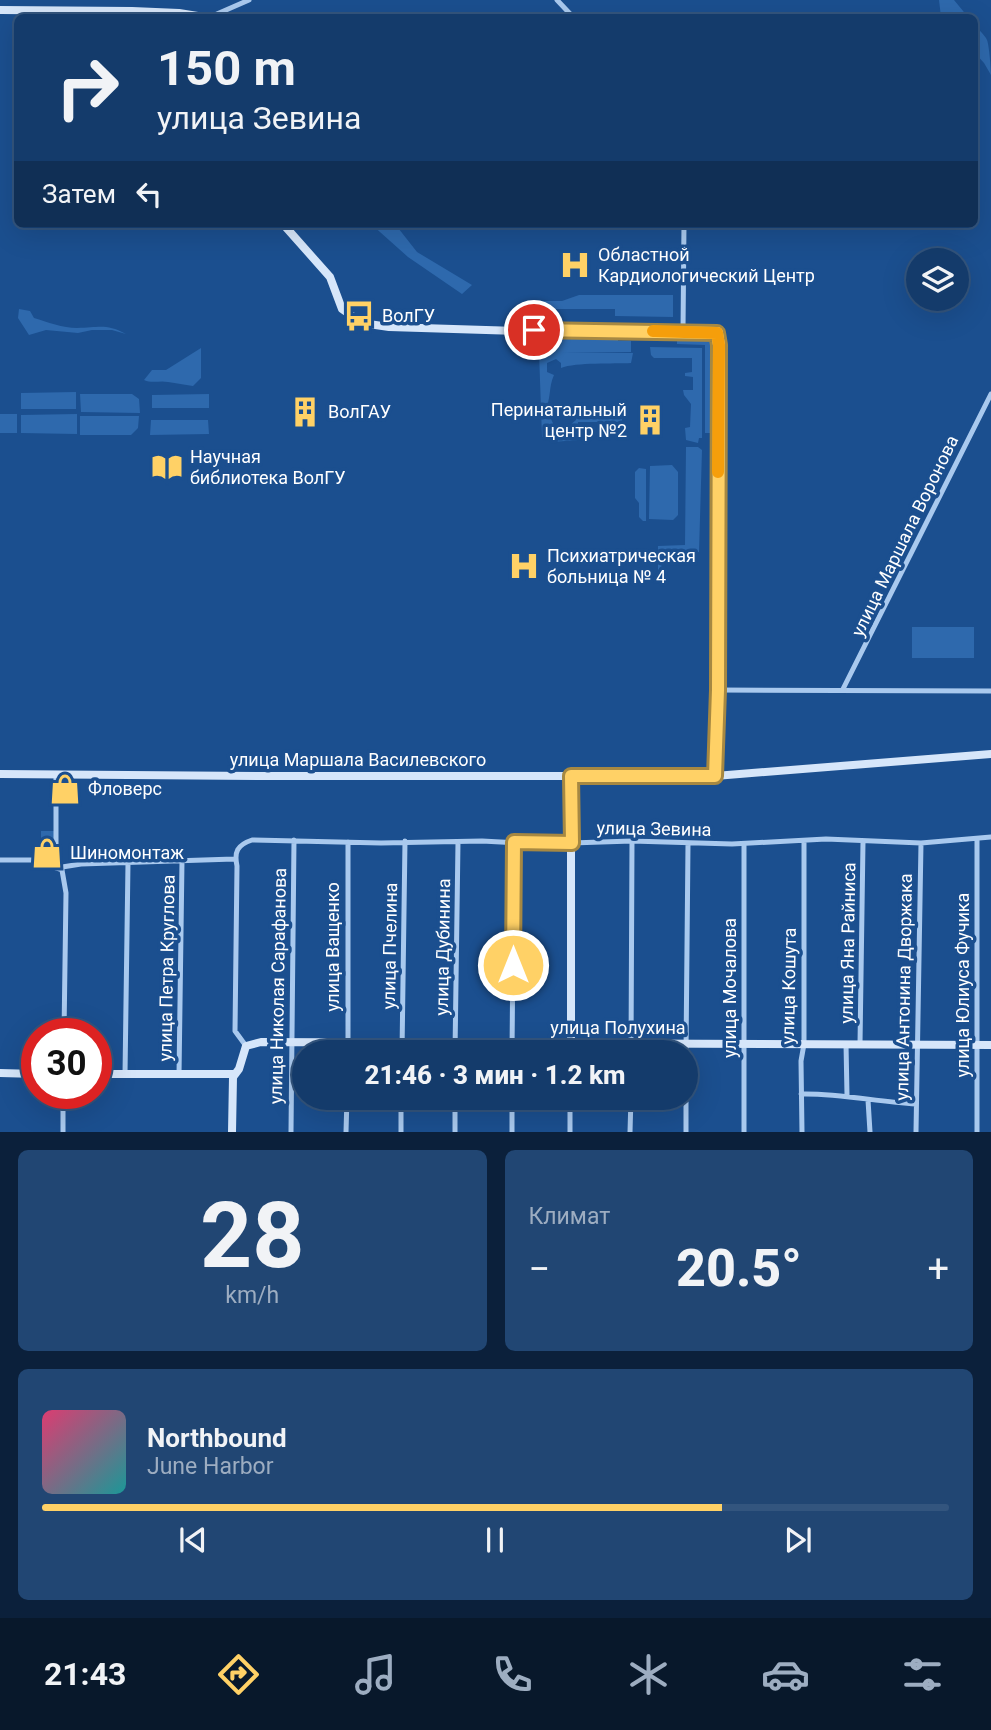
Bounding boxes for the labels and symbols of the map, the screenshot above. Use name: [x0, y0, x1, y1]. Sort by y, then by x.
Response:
place label: Областной Кардиологический Центр: [598, 244, 815, 286]
hospital icon: Областной Кардиологический Центр: [558, 248, 592, 282]
bus stop icon: ВолГУ: [342, 299, 376, 333]
pin: [504, 300, 564, 360]
place label: ВолГУ: [382, 305, 435, 326]
building icon: ВолГАУ: [288, 395, 322, 429]
place label: Перинатальный центр №2: [491, 399, 627, 441]
place label: ВолГАУ: [328, 401, 391, 422]
building icon: Перинатальный центр №2: [633, 403, 667, 437]
street label: улица Маршала Воронова: [847, 432, 962, 640]
place label: Научная библиотека ВолГУ: [190, 446, 346, 488]
library icon: Научная библиотека ВолГУ: [150, 450, 184, 484]
place label: Психиатрическая больница № 4: [547, 545, 696, 587]
hospital icon: Психиатрическая больница № 4: [507, 549, 541, 583]
street label: улица Маршала Василевского: [230, 749, 486, 770]
shop icon: Фловерс: [48, 772, 82, 806]
place label: Фловерс: [88, 778, 162, 799]
street label: улица Зевина: [596, 817, 712, 840]
shop icon: Шиномонтаж: [30, 836, 64, 870]
place label: Шиномонтаж: [70, 842, 184, 863]
street label: улица Яна Райниса: [836, 862, 859, 1024]
street label: улица Николая Сарафанова: [265, 868, 290, 1104]
street label: улица Антонина Дворжака: [891, 873, 916, 1101]
street label: улица Петра Круглова: [154, 874, 179, 1062]
street label: улица Дубинина: [431, 878, 454, 1016]
street label: улица Ващенко: [322, 882, 343, 1012]
street label: улица Пчелина: [378, 882, 401, 1010]
street label: улица Юлиуса Фучика: [952, 893, 973, 1077]
street label: улица Мочалова: [719, 918, 740, 1058]
street label: улица Кошута: [777, 927, 800, 1045]
position arrow: [476, 928, 550, 1002]
street label: улица Полухина: [550, 1017, 686, 1038]
speed limit sign: 30: [21, 1018, 112, 1109]

